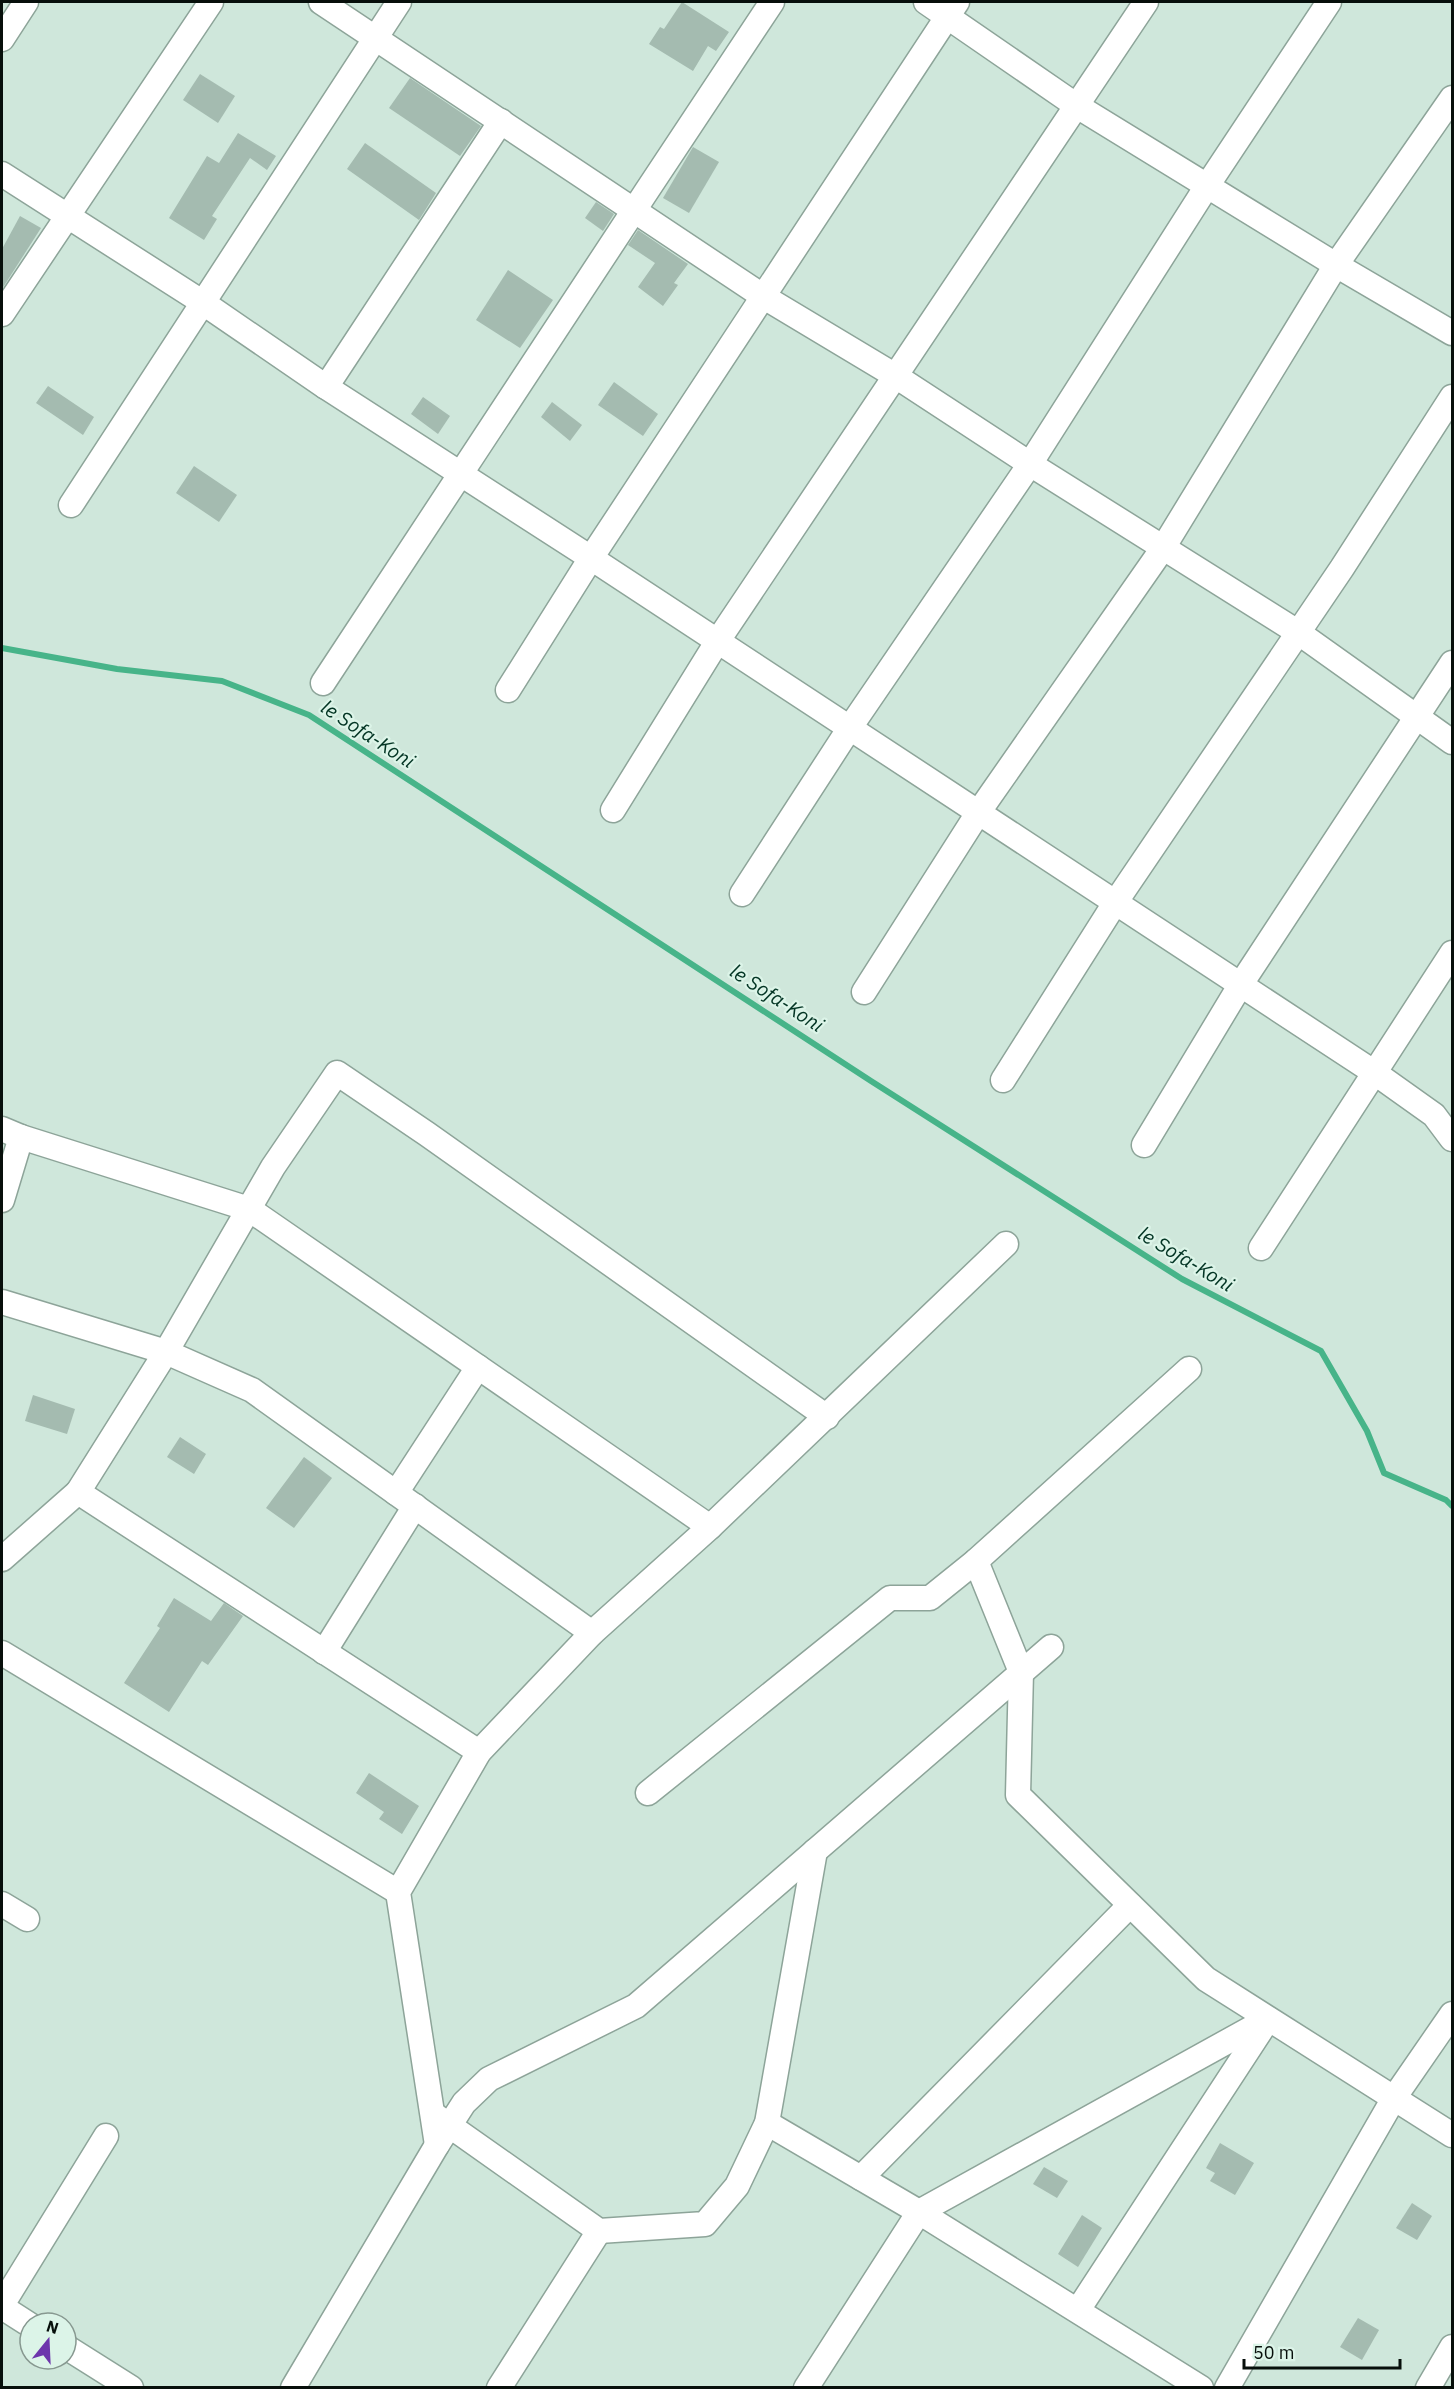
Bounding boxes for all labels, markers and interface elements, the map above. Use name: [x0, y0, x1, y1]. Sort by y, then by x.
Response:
water label: le Sofa-Koni: [316, 693, 421, 774]
water label: le Sofa-Koni: [725, 957, 830, 1038]
water label: le Sofa-Koni: [1133, 1219, 1240, 1298]
north arrow: [18, 2311, 78, 2371]
text: N: [44, 2315, 61, 2338]
scale bar: [1244, 2332, 1400, 2370]
text: 50 m: [1253, 2341, 1295, 2364]

